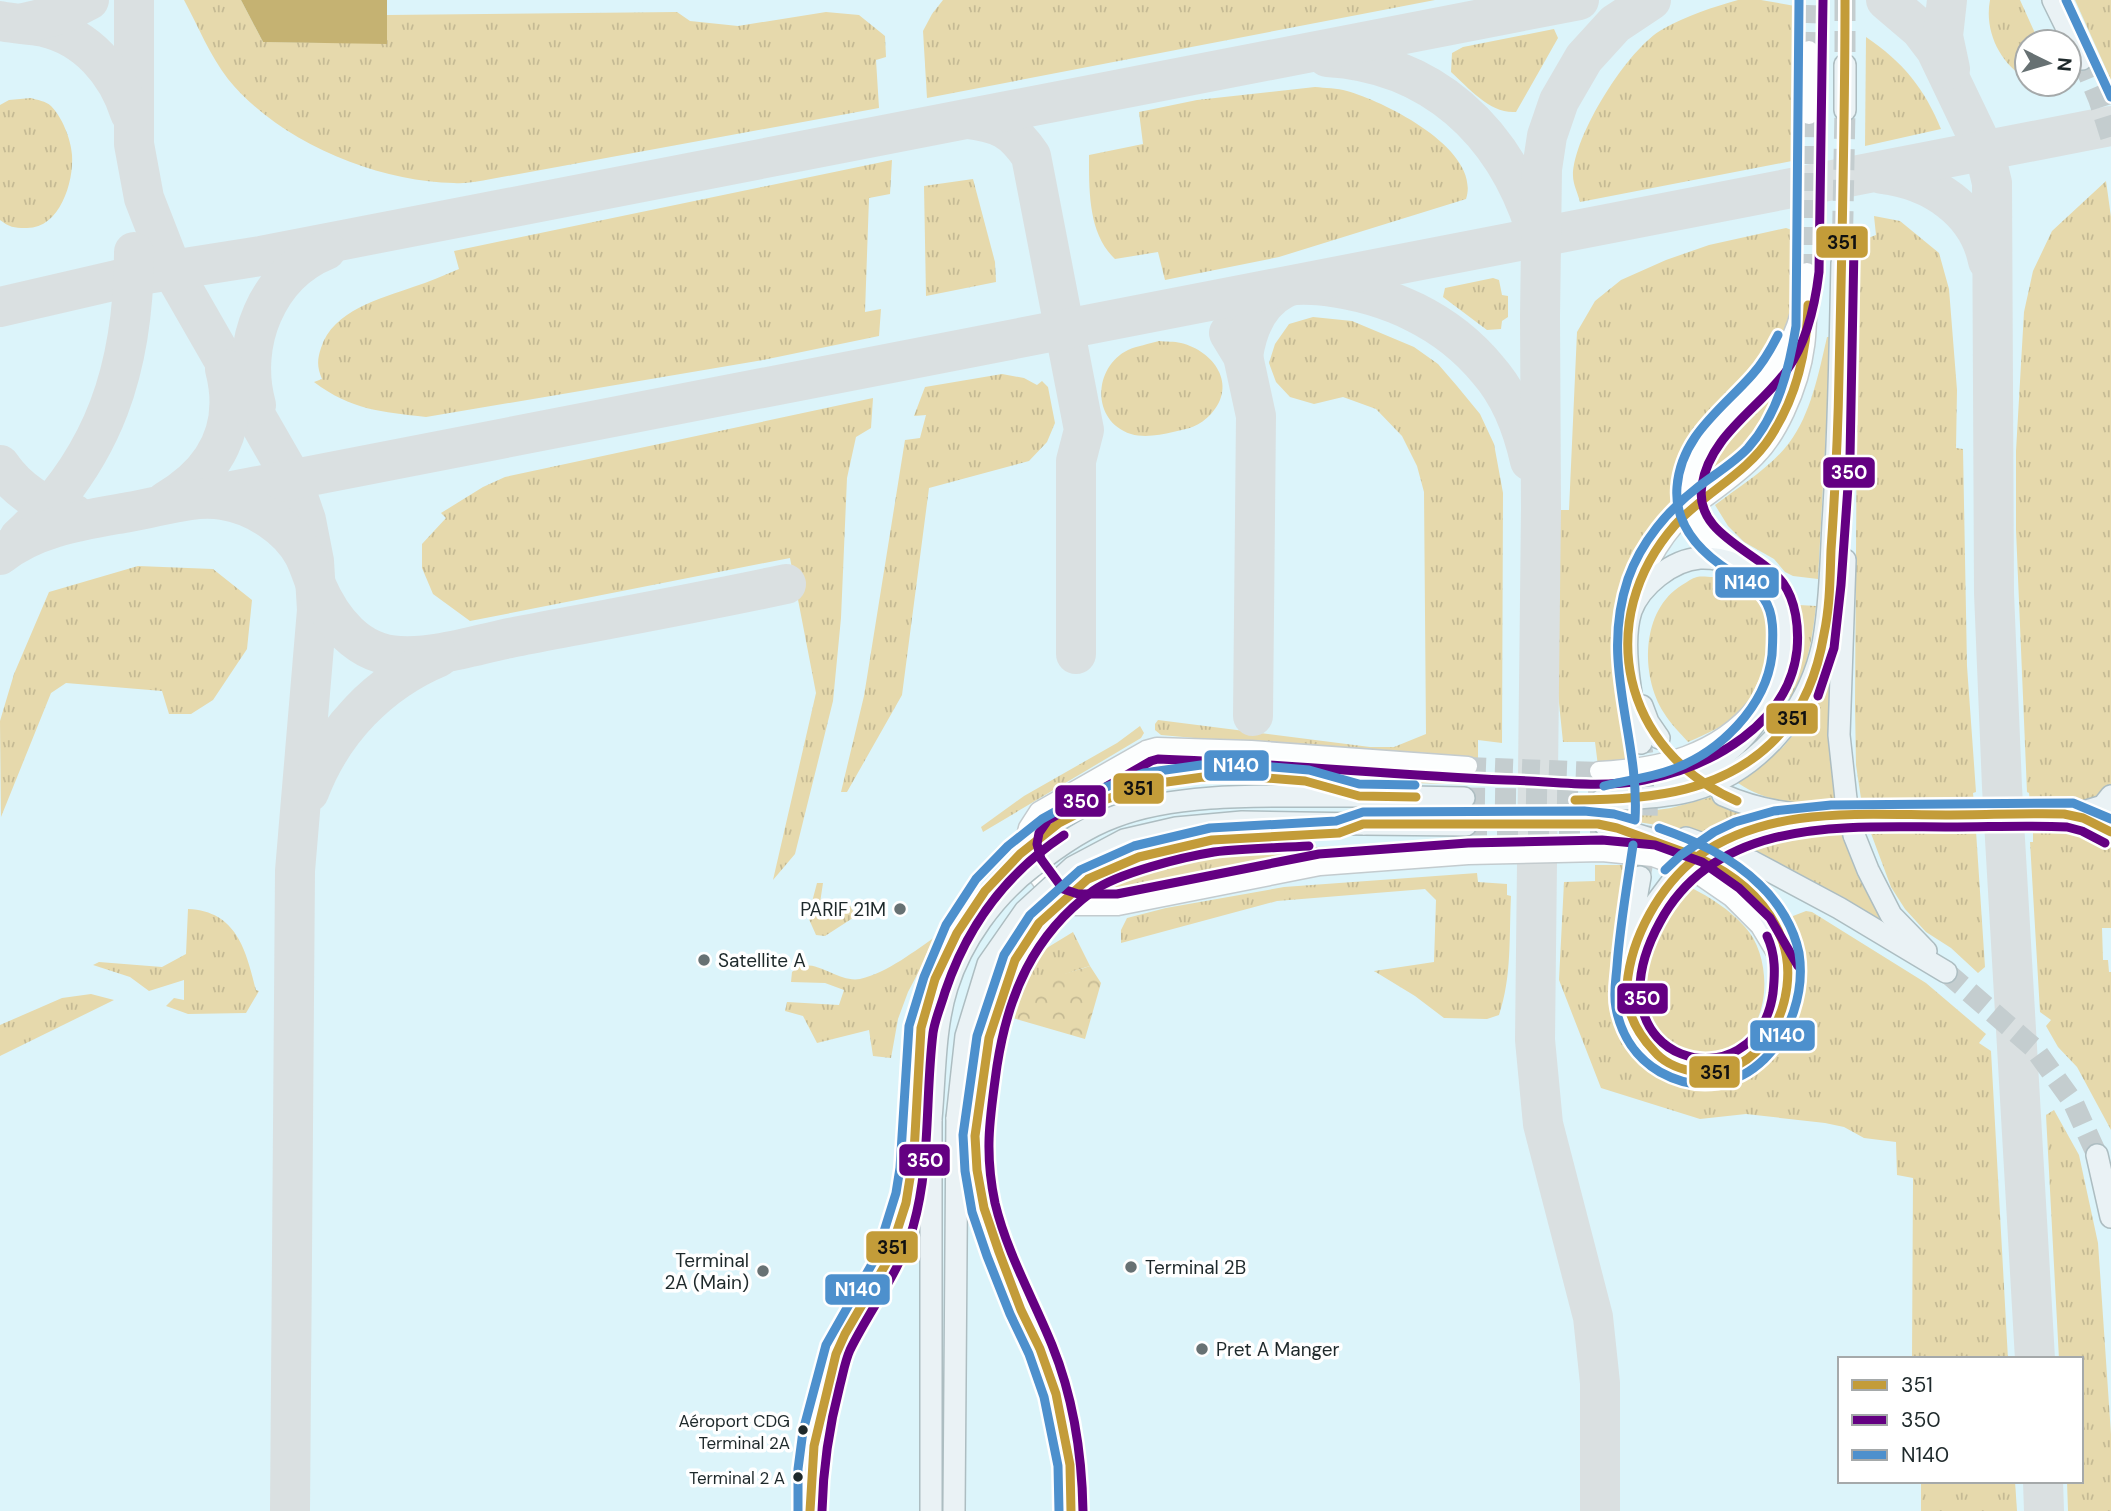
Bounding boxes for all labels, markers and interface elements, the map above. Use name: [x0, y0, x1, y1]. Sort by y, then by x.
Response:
north arrow: [2013, 28, 2083, 98]
text: N: [2051, 56, 2077, 72]
line badge: 351: [1815, 225, 1869, 259]
text: 351: [1827, 230, 1857, 255]
line badge: 350: [1822, 456, 1876, 489]
text: 350: [1831, 460, 1867, 485]
line badge: N140: [1714, 566, 1780, 599]
text: N140: [1724, 570, 1770, 595]
line badge: 351: [1765, 702, 1819, 735]
text: 351: [1777, 706, 1807, 731]
line badge: N140: [1203, 749, 1270, 782]
text: N140: [1213, 753, 1259, 778]
line badge: 351: [1112, 772, 1165, 805]
text: 351: [1123, 776, 1153, 801]
line badge: 350: [1054, 784, 1107, 818]
text: 350: [1063, 789, 1099, 814]
place label: PARIF 21M: [800, 897, 886, 922]
marker: PARIF 21M: [892, 901, 908, 917]
place label: Satellite A: [718, 948, 806, 973]
marker: Satellite A: [696, 952, 712, 968]
line badge: 350: [1616, 982, 1669, 1015]
text: 350: [1624, 986, 1660, 1011]
line badge: N140: [1749, 1019, 1816, 1052]
text: N140: [1759, 1023, 1805, 1048]
line badge: 351: [1688, 1055, 1741, 1089]
text: 351: [1700, 1060, 1730, 1085]
line badge: 350: [898, 1143, 951, 1177]
text: 350: [907, 1148, 943, 1173]
line badge: 351: [865, 1230, 919, 1264]
text: 351: [877, 1235, 907, 1260]
place label: Terminal 2A (Main): [664, 1248, 749, 1295]
place label: Terminal 2B: [1145, 1255, 1246, 1280]
marker: Terminal 2B: [1123, 1259, 1139, 1275]
marker: Terminal 2A (Main): [755, 1263, 771, 1279]
line badge: N140: [824, 1273, 891, 1306]
text: N140: [835, 1277, 881, 1302]
place label: Pret A Manger: [1216, 1337, 1340, 1362]
marker: Pret A Manger: [1194, 1341, 1210, 1357]
legend: [1838, 1357, 2083, 1483]
text: 351: [1901, 1371, 1933, 1399]
text: 350: [1901, 1406, 1941, 1434]
place label: Aéroport CDG Terminal 2A: [678, 1410, 790, 1454]
marker: Aéroport CDG Terminal 2A: [796, 1423, 810, 1437]
text: N140: [1901, 1441, 1949, 1469]
place label: Terminal 2 A: [689, 1467, 785, 1489]
marker: Terminal 2 A: [791, 1470, 805, 1484]

